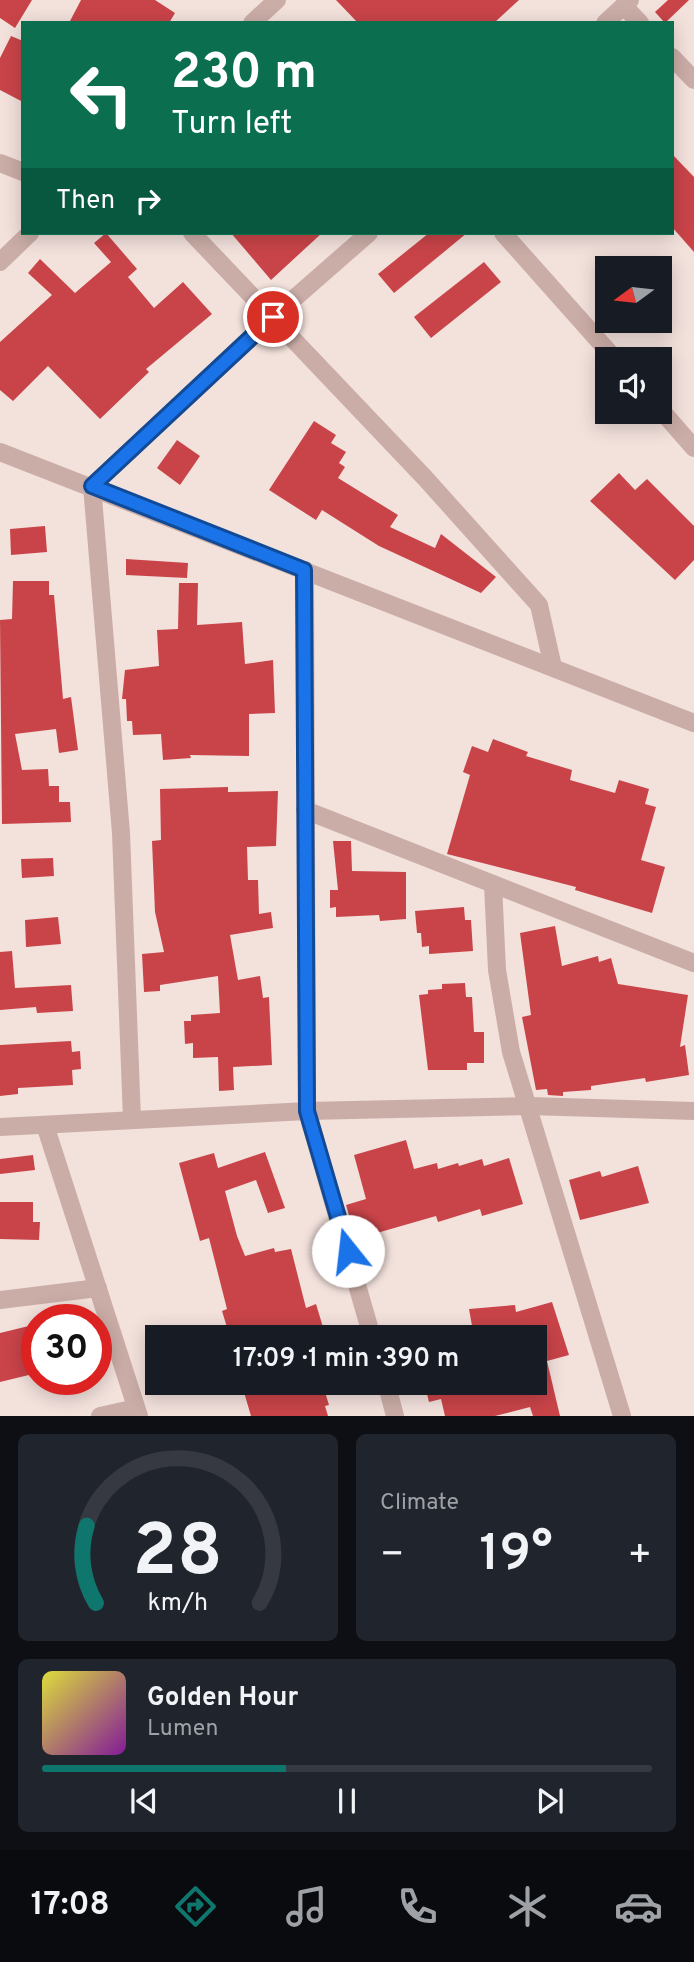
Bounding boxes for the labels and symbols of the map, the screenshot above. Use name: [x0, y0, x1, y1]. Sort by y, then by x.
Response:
north arrow: [595, 256, 672, 332]
pin: [243, 287, 303, 347]
position arrow: [311, 1214, 385, 1288]
speed limit sign: 30: [21, 1304, 112, 1395]

